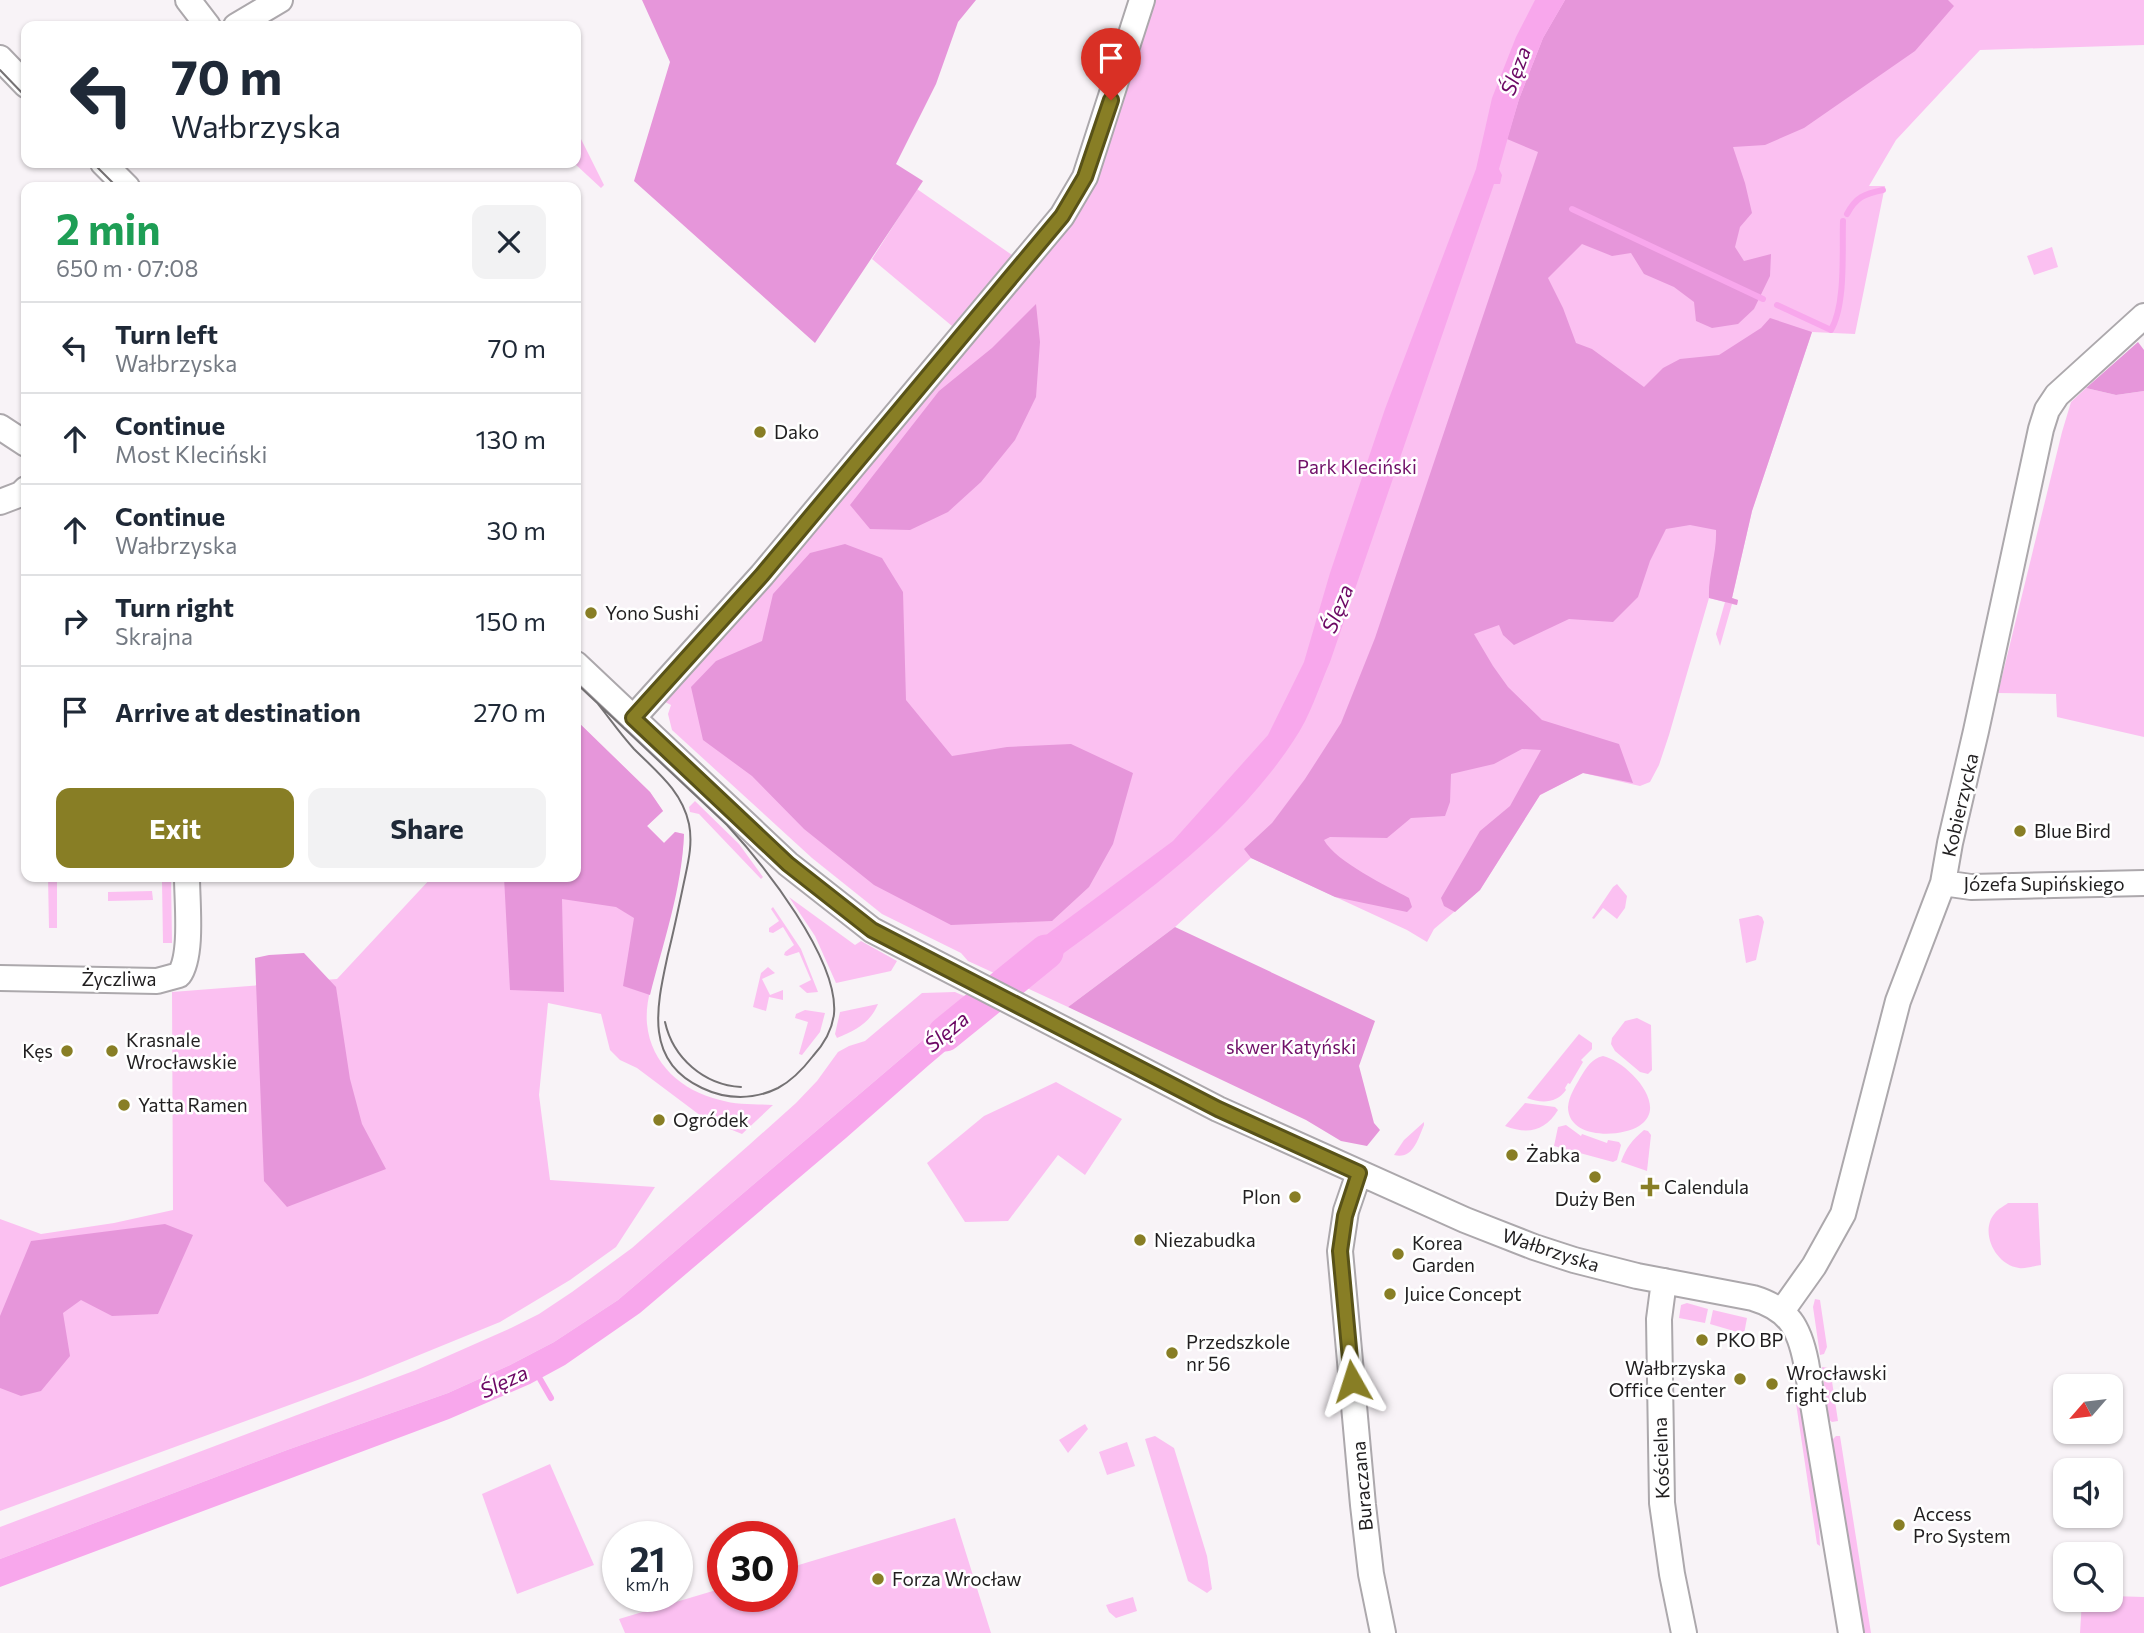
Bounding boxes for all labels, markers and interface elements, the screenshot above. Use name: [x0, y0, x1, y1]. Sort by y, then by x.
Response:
pin: [1081, 28, 1141, 100]
icon: arrive: [1092, 39, 1130, 77]
water label: Ślęza: [1494, 43, 1535, 98]
text: 70 m: [171, 45, 282, 105]
icon: left: [56, 49, 147, 140]
text: Wałbrzyska: [171, 105, 341, 145]
text: 2 min: [56, 202, 161, 254]
button: close: [472, 205, 546, 279]
text: 650 m · 07:08: [56, 254, 198, 282]
text: Turn left: [115, 318, 218, 349]
icon: left: [56, 329, 94, 367]
text: 70 m: [488, 332, 546, 363]
text: Wałbrzyska: [115, 349, 237, 377]
text: Continue: [115, 409, 225, 440]
icon: ahead: [56, 420, 94, 458]
place label: Dako: [774, 420, 819, 443]
text: 130 m: [475, 423, 546, 454]
marker: Dako: [752, 424, 768, 440]
text: Most Kleciński: [115, 440, 267, 468]
park label: Park Kleciński: [1297, 455, 1417, 478]
text: Continue: [115, 500, 225, 531]
icon: ahead: [56, 511, 94, 549]
text: 30 m: [487, 514, 546, 545]
text: Wałbrzyska: [115, 531, 237, 559]
water label: Ślęza: [1316, 580, 1358, 636]
text: Turn right: [115, 591, 234, 622]
place label: Yono Sushi: [605, 601, 699, 624]
icon: right: [56, 602, 94, 640]
text: 150 m: [475, 605, 546, 636]
marker: Yono Sushi: [583, 605, 599, 621]
text: Skrajna: [115, 622, 193, 650]
icon: arrive: [56, 693, 94, 731]
text: Arrive at destination: [115, 696, 361, 727]
text: 270 m: [473, 696, 546, 727]
street label: Kobierzycka: [1936, 751, 1983, 859]
button: Exit: [56, 788, 294, 868]
button: Share: [308, 788, 546, 868]
place label: Blue Bird: [2034, 819, 2111, 842]
marker: Blue Bird: [2012, 823, 2028, 839]
street label: Józefa Supińskiego: [1963, 872, 2125, 895]
street label: Życzliwa: [82, 967, 157, 990]
water label: Ślęza: [919, 1005, 973, 1057]
place label: Krasnale Wrocławskie: [126, 1028, 237, 1073]
park label: skwer Katyński: [1226, 1035, 1356, 1058]
place label: Kęs: [22, 1039, 53, 1062]
marker: Kęs: [59, 1043, 75, 1059]
marker: Krasnale Wrocławskie: [104, 1043, 120, 1059]
place label: Yatta Ramen: [138, 1093, 248, 1116]
marker: Yatta Ramen: [116, 1097, 132, 1113]
place label: Ogródek: [673, 1108, 749, 1131]
marker: Ogródek: [651, 1112, 667, 1128]
place label: Żabka: [1526, 1143, 1580, 1166]
marker: Żabka: [1504, 1147, 1520, 1163]
marker: Duży Ben: [1587, 1169, 1603, 1185]
place label: Calendula: [1664, 1175, 1749, 1198]
marker: Calendula: [1642, 1179, 1658, 1195]
place label: Plon: [1242, 1185, 1281, 1208]
place label: Duży Ben: [1555, 1187, 1635, 1210]
marker: Plon: [1287, 1189, 1303, 1205]
street label: Wałbrzyska: [1500, 1223, 1603, 1276]
place label: Niezabudka: [1154, 1228, 1256, 1251]
place label: Korea Garden: [1412, 1231, 1475, 1276]
marker: Niezabudka: [1132, 1232, 1148, 1248]
marker: Korea Garden: [1390, 1246, 1406, 1262]
place label: Juice Concept: [1404, 1282, 1522, 1305]
marker: Juice Concept: [1382, 1286, 1398, 1302]
place label: PKO BP: [1716, 1328, 1783, 1351]
place label: Przedszkole nr 56: [1186, 1330, 1290, 1375]
marker: PKO BP: [1694, 1332, 1710, 1348]
position arrow: [1315, 1344, 1389, 1418]
marker: Przedszkole nr 56: [1164, 1345, 1180, 1361]
place label: Wałbrzyska Office Center: [1609, 1356, 1726, 1401]
water label: Ślęza: [475, 1359, 531, 1403]
place label: Wrocławski fight club: [1786, 1361, 1887, 1406]
marker: Wałbrzyska Office Center: [1732, 1371, 1748, 1387]
north arrow: [2053, 1374, 2123, 1444]
map controls: [2053, 1374, 2123, 1612]
marker: Wrocławski fight club: [1764, 1376, 1780, 1392]
street label: Kościelna: [1648, 1417, 1673, 1499]
street label: Buraczana: [1346, 1440, 1377, 1532]
button: sound: [2053, 1458, 2123, 1528]
place label: Access Pro System: [1913, 1502, 2010, 1547]
marker: Access Pro System: [1891, 1517, 1907, 1533]
speed limit sign: 30: [707, 1521, 798, 1612]
text: 21: [630, 1536, 665, 1579]
button: search: [2053, 1542, 2123, 1612]
place label: Forza Wrocław: [892, 1567, 1022, 1590]
marker: Forza Wrocław: [870, 1571, 886, 1587]
text: km/h: [626, 1573, 669, 1595]

